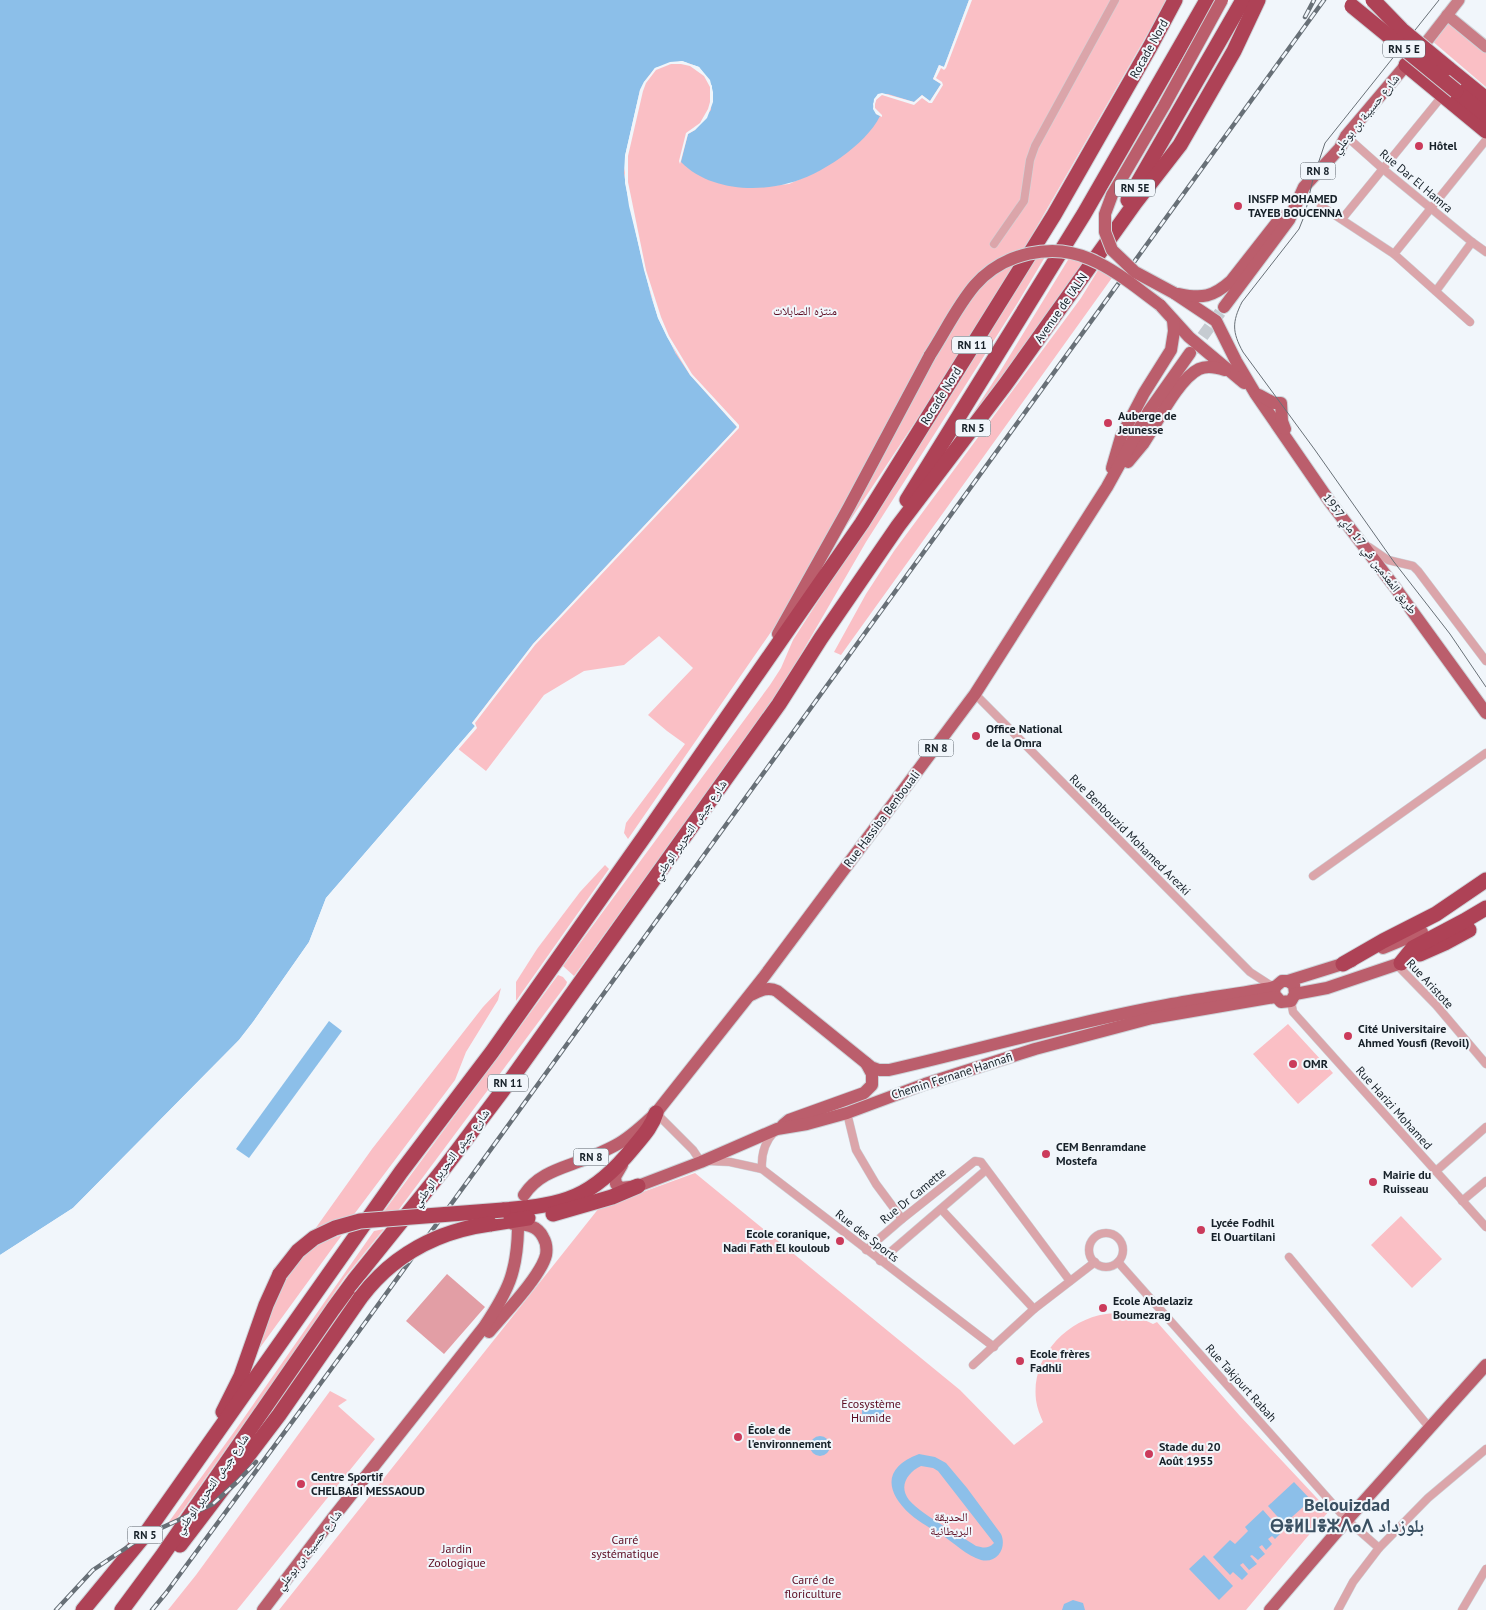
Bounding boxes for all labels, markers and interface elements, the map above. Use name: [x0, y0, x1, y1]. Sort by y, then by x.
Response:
street label: Rocade Nord: [1126, 17, 1171, 81]
road number: RN 5 E: [1383, 41, 1425, 58]
street label: شارع حسيبة بن بوعلي: [1329, 71, 1405, 158]
place label: Hôtel: [1429, 138, 1457, 153]
marker: Hôtel: [1413, 140, 1425, 152]
street label: Rue Dar El Hamra: [1377, 146, 1456, 216]
road number: RN 8: [1300, 162, 1336, 180]
road number: RN 5E: [1115, 180, 1155, 197]
place label: INSFP MOHAMED TAYEB BOUCENNA: [1248, 191, 1343, 220]
marker: INSFP MOHAMED TAYEB BOUCENNA: [1232, 200, 1244, 212]
street label: Avenue de l'ALN: [1031, 270, 1090, 346]
park label: منتزه الصابلات: [773, 303, 837, 318]
road number: RN 11: [952, 336, 992, 354]
street label: Rocade Nord: [917, 364, 964, 427]
place label: Auberge de Jeunesse: [1117, 408, 1177, 437]
marker: Auberge de Jeunesse: [1102, 417, 1114, 429]
road number: RN 5: [956, 419, 990, 436]
street label: طريق المُعدَمين في 17 ماي 1957: [1318, 491, 1421, 619]
place label: Office National de la Omra: [986, 721, 1063, 750]
marker: Office National de la Omra: [970, 730, 982, 742]
road number: RN 8: [918, 740, 954, 756]
street label: Rue Hassiba Benbouali: [840, 767, 923, 870]
street label: Rue Benbouzid Mohamed Arezki: [1067, 771, 1194, 898]
street label: شارع جيش التحرير الوطني: [649, 777, 732, 884]
street label: Rue Aristote: [1404, 956, 1457, 1012]
place label: Cité Universitaire Ahmed Yousfi (Revoil): [1358, 1021, 1470, 1050]
marker: Cité Universitaire Ahmed Yousfi (Revoil): [1342, 1030, 1354, 1042]
street label: Chemin Fernane Hannafi: [889, 1049, 1014, 1102]
place label: OMR: [1303, 1056, 1329, 1071]
marker: OMR: [1287, 1058, 1299, 1070]
street label: Rue Harizi Mohamed: [1353, 1063, 1436, 1152]
road number: RN 11: [488, 1074, 528, 1092]
street label: شارع جيش التحرير الوطني: [409, 1106, 495, 1211]
place label: CEM Benramdane Mostefa: [1056, 1139, 1146, 1168]
road number: RN 8: [574, 1148, 608, 1166]
marker: CEM Benramdane Mostefa: [1040, 1148, 1052, 1160]
street label: Rue Dr Camette: [877, 1164, 949, 1227]
place label: Mairie du Ruisseau: [1383, 1167, 1431, 1196]
marker: Mairie du Ruisseau: [1367, 1176, 1379, 1188]
street label: Rue des Sports: [833, 1206, 902, 1265]
place label: Lycée Fodhil El Ouartilani: [1211, 1215, 1275, 1244]
marker: Lycée Fodhil El Ouartilani: [1195, 1224, 1207, 1236]
place label: Ecole coranique, Nadi Fath El kouloub: [723, 1226, 831, 1255]
marker: Ecole coranique, Nadi Fath El kouloub: [834, 1235, 846, 1247]
place label: Ecole Abdelaziz Boumezrag: [1113, 1293, 1193, 1322]
marker: Ecole Abdelaziz Boumezrag: [1097, 1302, 1109, 1314]
street label: Rue Takjourt Rabah: [1203, 1341, 1280, 1425]
place label: Ecole frères Fadhli: [1030, 1346, 1090, 1375]
marker: Ecole frères Fadhli: [1014, 1355, 1026, 1367]
park label: Écosystème Humide: [841, 1396, 901, 1425]
place label: École de l'environnement: [748, 1422, 832, 1451]
street label: شارع جيش التحرير الوطني: [171, 1431, 254, 1538]
marker: École de l'environnement: [732, 1431, 744, 1443]
place label: Stade du 20 Août 1955: [1159, 1439, 1221, 1468]
marker: Stade du 20 Août 1955: [1143, 1448, 1155, 1460]
place label: Centre Sportif CHELBABI MESSAOUD: [311, 1469, 425, 1498]
marker: Centre Sportif CHELBABI MESSAOUD: [295, 1478, 307, 1490]
district label: Belouizdad ⴱⴻⵍⵡⴻⵣⴷⴰⴷ بلوزداد: [1270, 1493, 1424, 1537]
street label: شارع حسيبة بن بوعلي: [273, 1506, 347, 1595]
park label: الحديقة البريطانية: [930, 1509, 972, 1538]
road number: RN 5: [128, 1526, 162, 1544]
park label: Carré systématique: [591, 1532, 659, 1561]
park label: Jardin Zoologique: [428, 1541, 486, 1570]
park label: Carré de floriculture: [785, 1572, 841, 1601]

